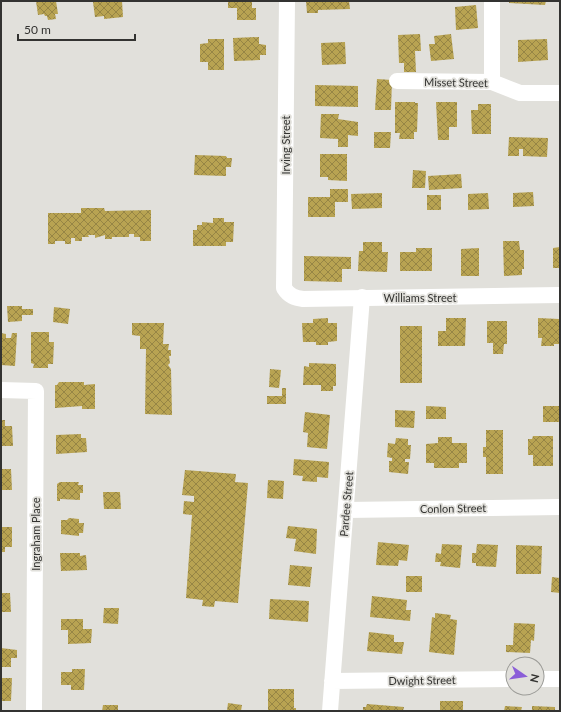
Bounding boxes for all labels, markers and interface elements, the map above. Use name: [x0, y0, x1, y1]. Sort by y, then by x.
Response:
scale bar: [18, 16, 135, 42]
text: 50 m: [24, 22, 51, 37]
street label: Misset Street: [424, 75, 488, 89]
street label: Irving Street: [279, 115, 292, 174]
street label: Williams Street: [384, 291, 456, 304]
street label: Pardee Street: [337, 471, 355, 537]
street label: Ingraham Place: [29, 497, 42, 571]
street label: Conlon Street: [420, 501, 486, 515]
north arrow: [505, 656, 545, 696]
street label: Dwight Street: [388, 673, 456, 687]
text: N: [528, 673, 543, 684]

